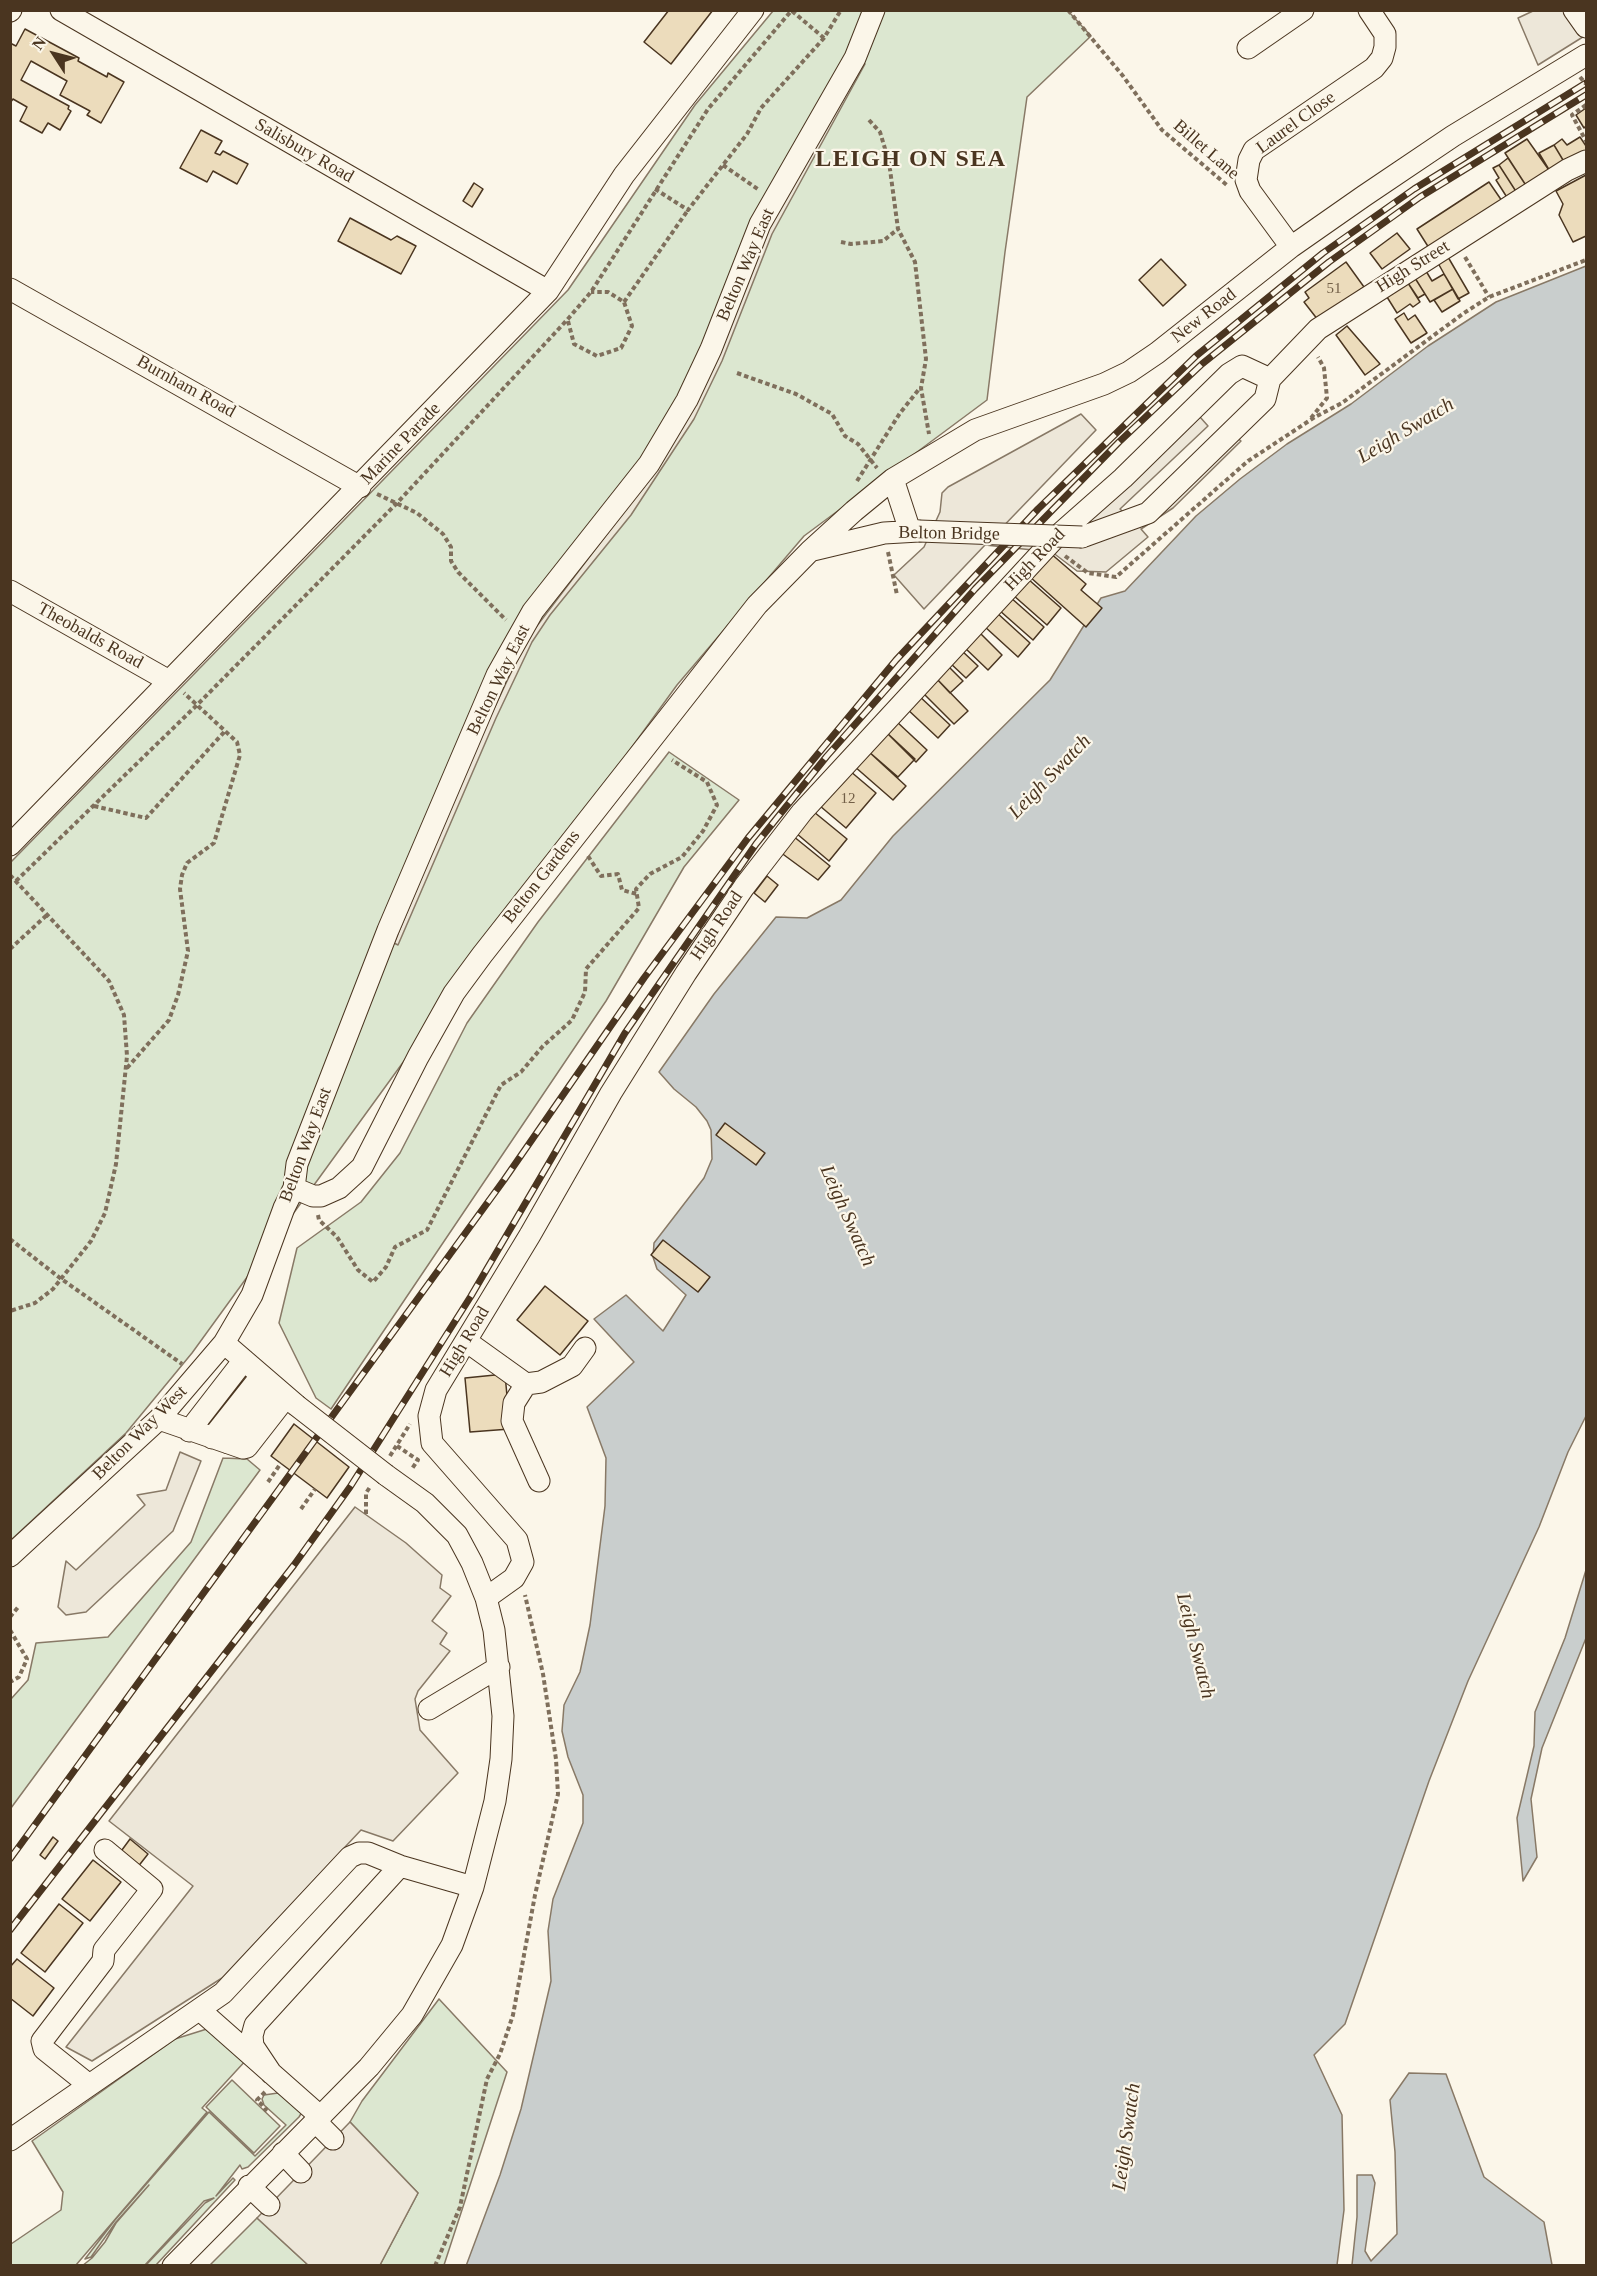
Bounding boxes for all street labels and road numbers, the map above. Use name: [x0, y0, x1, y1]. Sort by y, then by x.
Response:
street label: Laurel Close: [1252, 87, 1340, 159]
street label: Salisbury Road: [251, 114, 357, 188]
street label: Billet Lane: [1169, 115, 1243, 185]
street label: Belton Way East: [713, 205, 779, 325]
street label: High Street: [1372, 236, 1454, 298]
street label: New Road: [1167, 284, 1241, 348]
street label: Burnham Road: [133, 351, 239, 423]
street label: Marine Parade: [357, 399, 445, 489]
street label: Belton Bridge: [898, 522, 1000, 546]
street label: High Road: [1000, 524, 1070, 596]
street label: Theobalds Road: [33, 598, 147, 674]
street label: Belton Way East: [463, 621, 535, 739]
street label: Belton Gardens: [499, 826, 585, 928]
street label: High Road: [686, 887, 748, 965]
street label: Belton Way East: [275, 1085, 337, 1205]
street label: High Road: [436, 1303, 494, 1381]
street label: Belton Way West: [88, 1381, 192, 1485]

